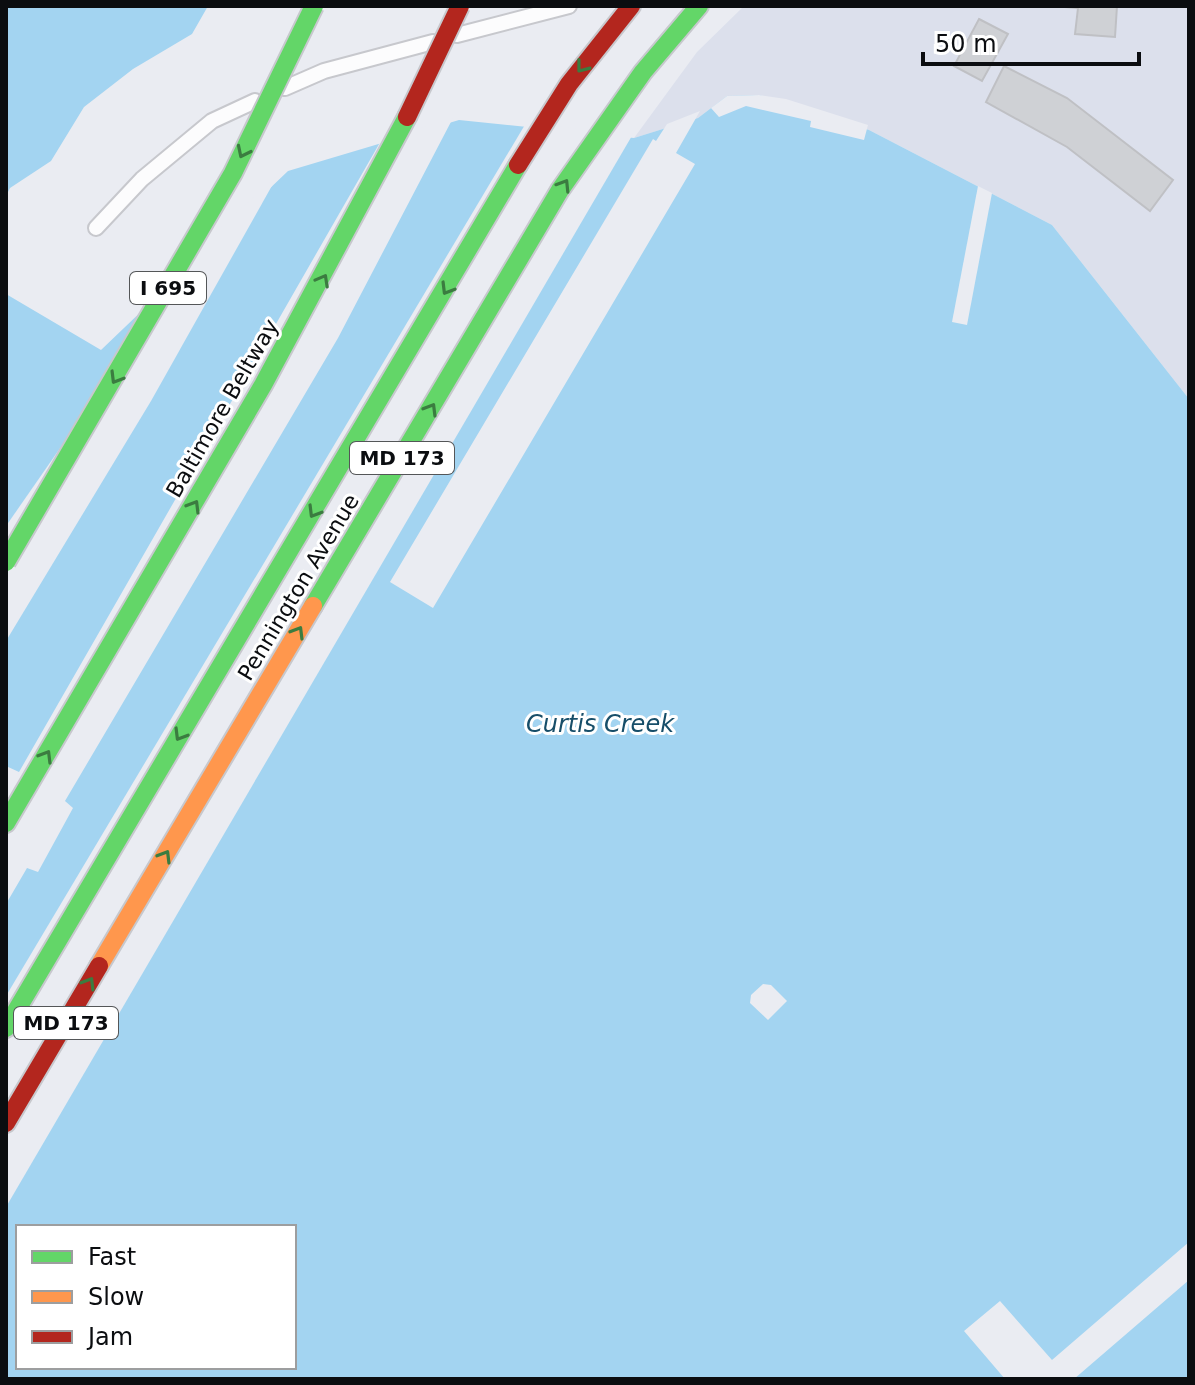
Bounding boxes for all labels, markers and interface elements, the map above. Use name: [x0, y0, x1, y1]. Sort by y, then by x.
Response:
scale bar: [923, 16, 1139, 66]
text: 50 m: [935, 30, 997, 58]
one-way arrow: [578, 58, 592, 73]
one-way arrow: [237, 144, 253, 158]
one-way arrow: [554, 180, 569, 194]
road number: I 695: [130, 272, 206, 304]
one-way arrow: [313, 274, 328, 288]
one-way arrow: [441, 280, 457, 295]
street label: Baltimore Beltway: [161, 315, 284, 502]
one-way arrow: [110, 369, 126, 384]
one-way arrow: [421, 403, 437, 418]
road number: MD 173: [350, 442, 454, 474]
street label: Pennington Avenue: [233, 490, 364, 685]
one-way arrow: [185, 500, 200, 515]
one-way arrow: [308, 503, 323, 518]
one-way arrow: [288, 626, 304, 641]
water label: Curtis Creek: [526, 710, 675, 738]
one-way arrow: [175, 726, 190, 741]
one-way arrow: [36, 750, 52, 765]
one-way arrow: [155, 850, 171, 865]
one-way arrow: [79, 978, 95, 992]
road number: MD 173: [14, 1007, 118, 1039]
legend: [16, 1225, 296, 1369]
text: Fast: [88, 1243, 136, 1271]
text: Slow: [88, 1283, 144, 1311]
text: Jam: [86, 1323, 133, 1351]

